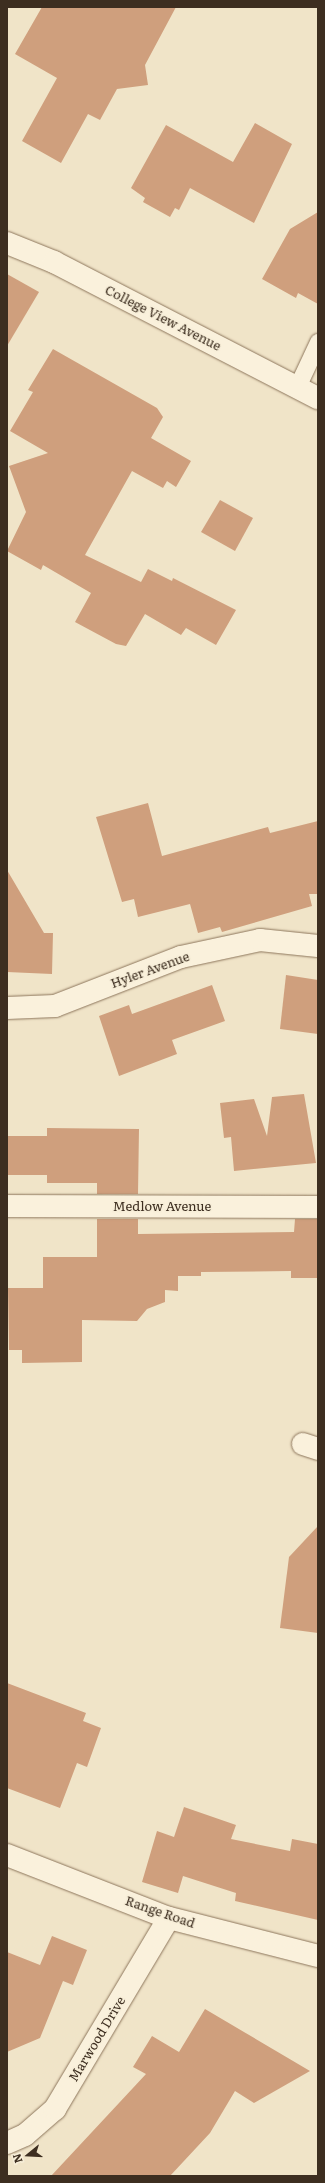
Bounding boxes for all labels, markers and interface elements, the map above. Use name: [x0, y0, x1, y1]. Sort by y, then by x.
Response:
street label: College View Avenue: [102, 282, 224, 354]
street label: Hyler Avenue: [108, 949, 192, 991]
street label: Medlow Avenue: [113, 1198, 211, 1214]
street label: Range Road: [123, 1893, 197, 1931]
street label: Marwood Drive: [65, 1994, 129, 2084]
north arrow: [8, 2135, 48, 2175]
text: N: [8, 2152, 26, 2166]

